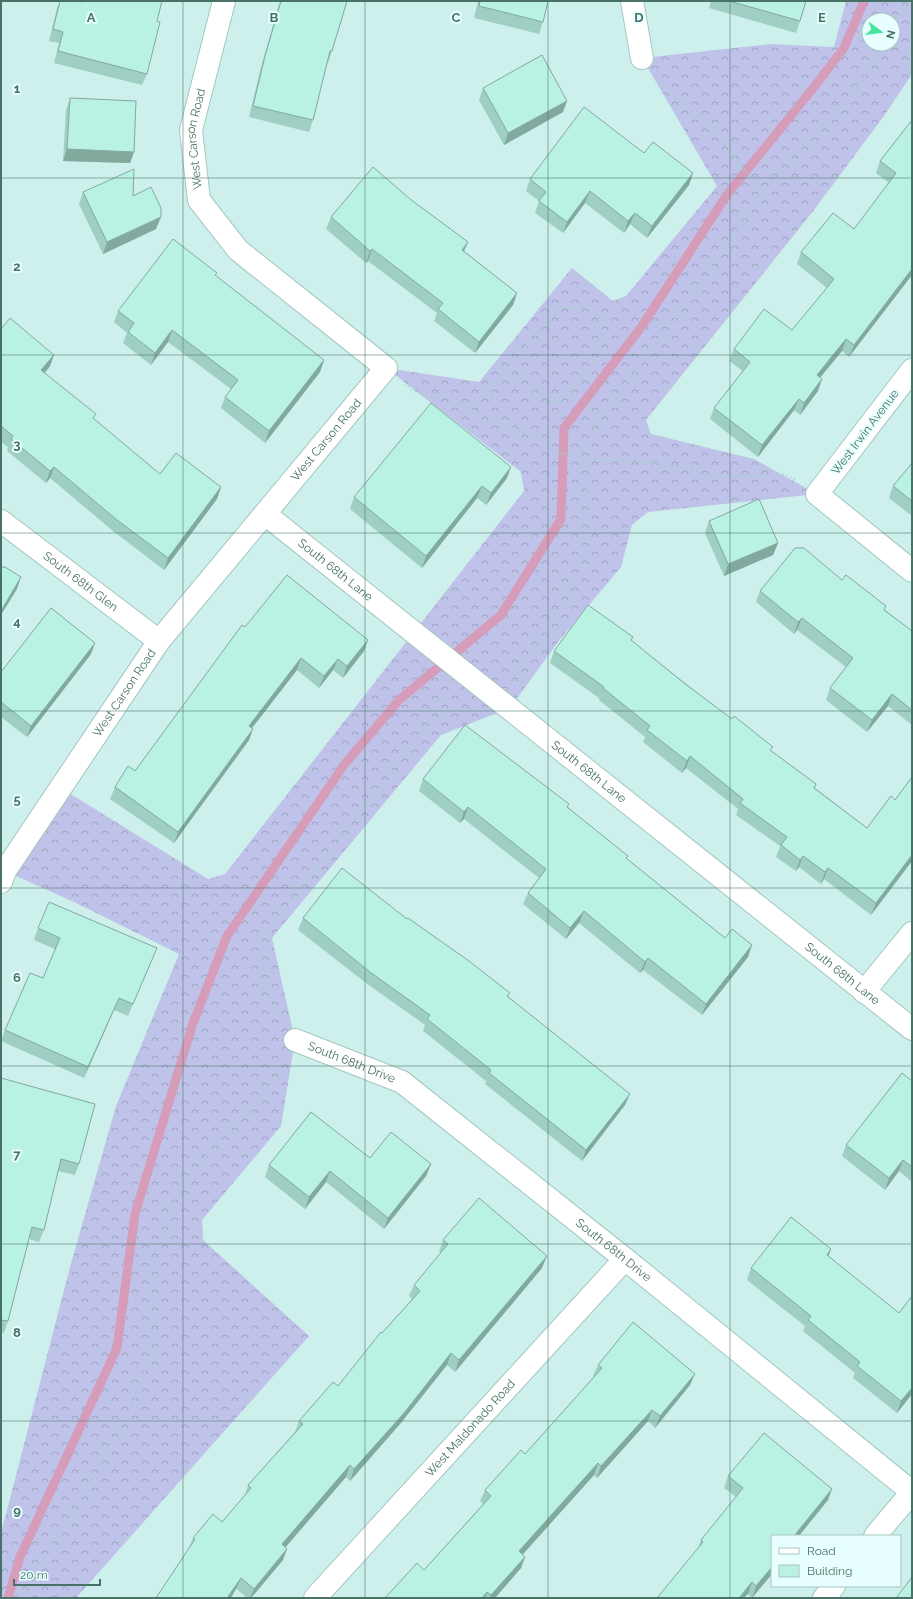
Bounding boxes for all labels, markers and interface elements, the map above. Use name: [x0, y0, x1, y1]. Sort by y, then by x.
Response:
text: A: [87, 10, 96, 25]
text: B: [270, 10, 279, 25]
text: C: [452, 10, 461, 25]
text: D: [634, 10, 644, 25]
text: E: [818, 10, 826, 25]
north arrow: [861, 12, 901, 52]
text: N: [883, 29, 898, 40]
text: 1: [14, 81, 21, 96]
street label: West Carson Road: [183, 87, 208, 190]
text: 2: [13, 259, 21, 274]
street label: West Irwin Avenue: [828, 387, 902, 477]
street label: West Carson Road: [288, 396, 364, 484]
text: 3: [13, 437, 21, 452]
street label: South 68th Lane: [295, 536, 376, 604]
street label: South 68th Glen: [41, 549, 121, 614]
text: 4: [13, 614, 21, 629]
street label: West Carson Road: [90, 646, 159, 739]
street label: South 68th Lane: [549, 738, 629, 806]
text: 5: [13, 792, 21, 807]
street label: South 68th Lane: [802, 940, 883, 1008]
text: 6: [13, 970, 21, 985]
street label: South 68th Drive: [306, 1039, 398, 1086]
text: 7: [13, 1147, 21, 1162]
street label: South 68th Drive: [573, 1216, 654, 1284]
text: 8: [13, 1325, 21, 1340]
street label: West Maldonado Road: [422, 1377, 518, 1480]
text: 9: [13, 1503, 21, 1518]
legend: [771, 1535, 901, 1587]
text: Road: [807, 1544, 836, 1558]
scale bar: [14, 1561, 100, 1587]
text: Building: [807, 1564, 853, 1578]
text: 20 m: [20, 1568, 48, 1582]

